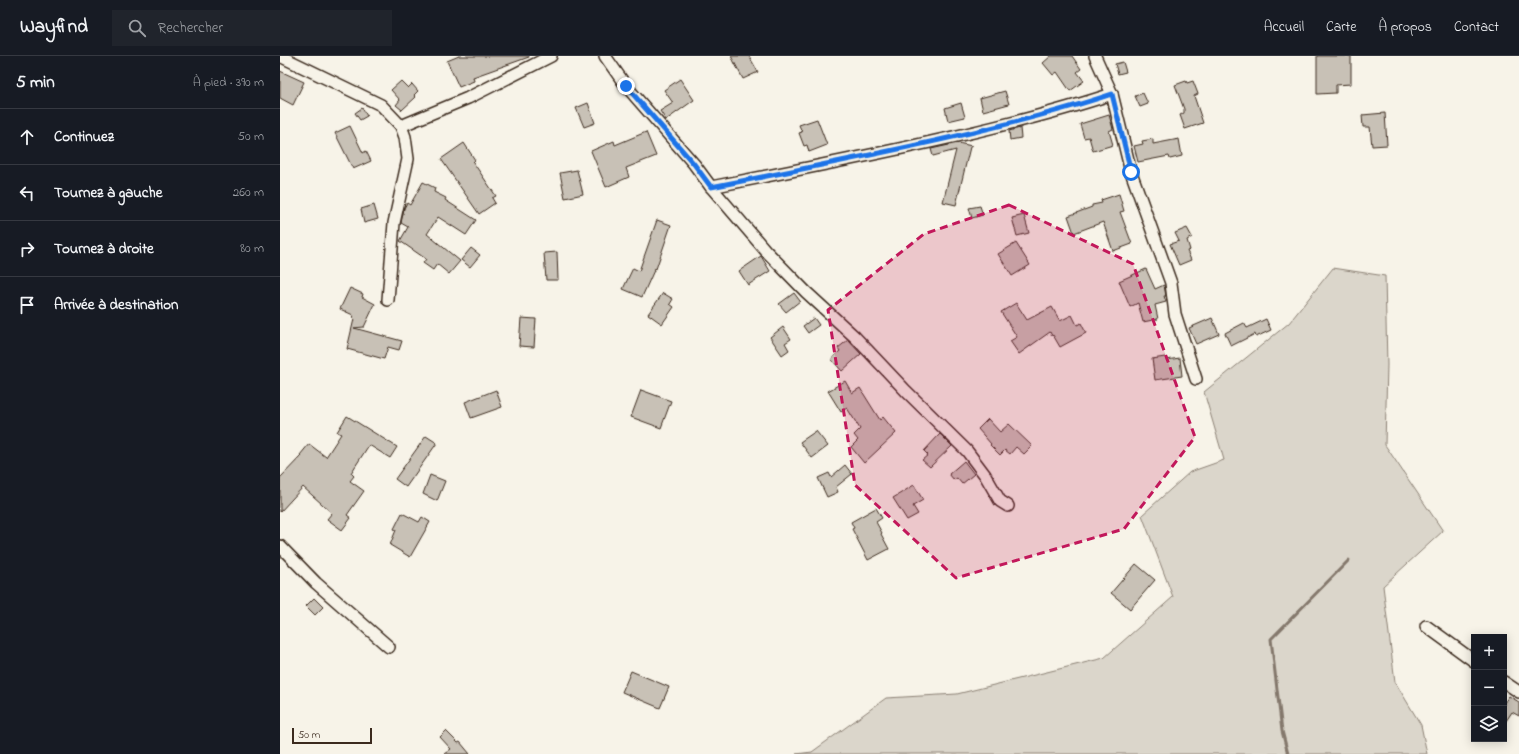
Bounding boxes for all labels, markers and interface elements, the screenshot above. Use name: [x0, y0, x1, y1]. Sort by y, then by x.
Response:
search box: [112, 10, 392, 46]
text: Wayfind: [20, 14, 88, 41]
icon: search: [126, 17, 148, 39]
text: Rechercher: [158, 17, 223, 39]
text: Accueil: [1264, 17, 1304, 38]
text: Carte: [1326, 17, 1357, 38]
text: À propos: [1379, 17, 1432, 38]
text: Contact: [1454, 17, 1499, 38]
text: 5 min: [16, 70, 55, 95]
text: À pied · 390 m: [193, 73, 264, 92]
route end: [617, 77, 635, 95]
icon: ahead: [16, 126, 38, 148]
text: Continuez: [54, 126, 114, 148]
text: 50 m: [238, 127, 264, 146]
route start: [1122, 163, 1140, 181]
icon: left: [16, 182, 38, 204]
text: Tournez à gauche: [54, 182, 162, 204]
text: 260 m: [233, 183, 264, 202]
icon: right: [16, 238, 38, 260]
text: Tournez à droite: [54, 238, 154, 260]
text: 80 m: [240, 239, 264, 258]
icon: arrive: [16, 294, 38, 316]
text: Arrivée à destination: [54, 294, 179, 316]
map controls: [1471, 634, 1507, 742]
button: +: [1471, 634, 1507, 670]
button: −: [1471, 670, 1507, 706]
button: layers: [1471, 706, 1507, 742]
scale bar: [292, 726, 372, 745]
text: 50 m: [298, 727, 320, 743]

